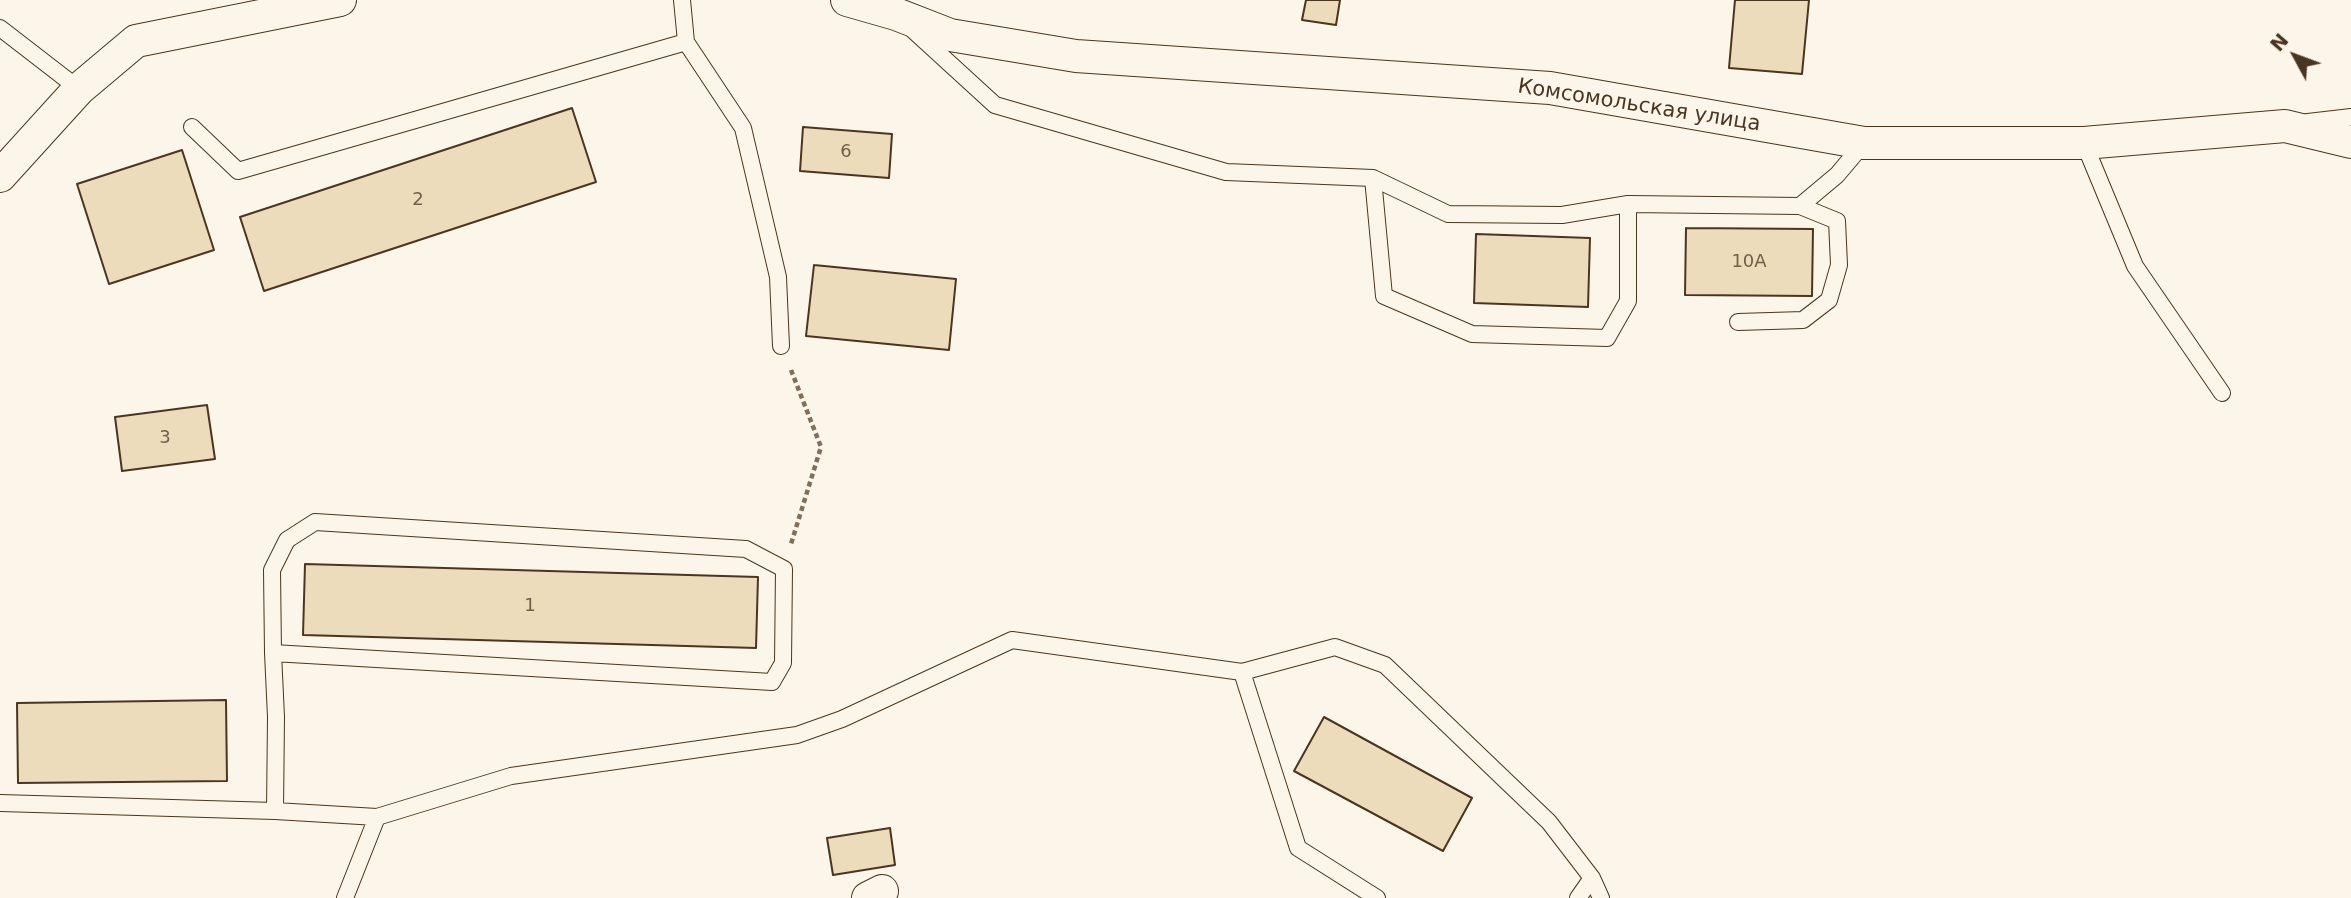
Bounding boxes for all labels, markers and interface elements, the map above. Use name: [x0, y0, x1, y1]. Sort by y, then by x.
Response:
north arrow: [2260, 21, 2330, 91]
text: N: [2266, 29, 2293, 55]
street label: Комсомольская улица: [1516, 74, 1762, 138]
house number: 6: [840, 141, 852, 163]
house number: 2: [412, 189, 424, 211]
house number: 10А: [1731, 251, 1767, 273]
house number: 3: [159, 427, 171, 449]
house number: 1: [524, 595, 536, 617]

